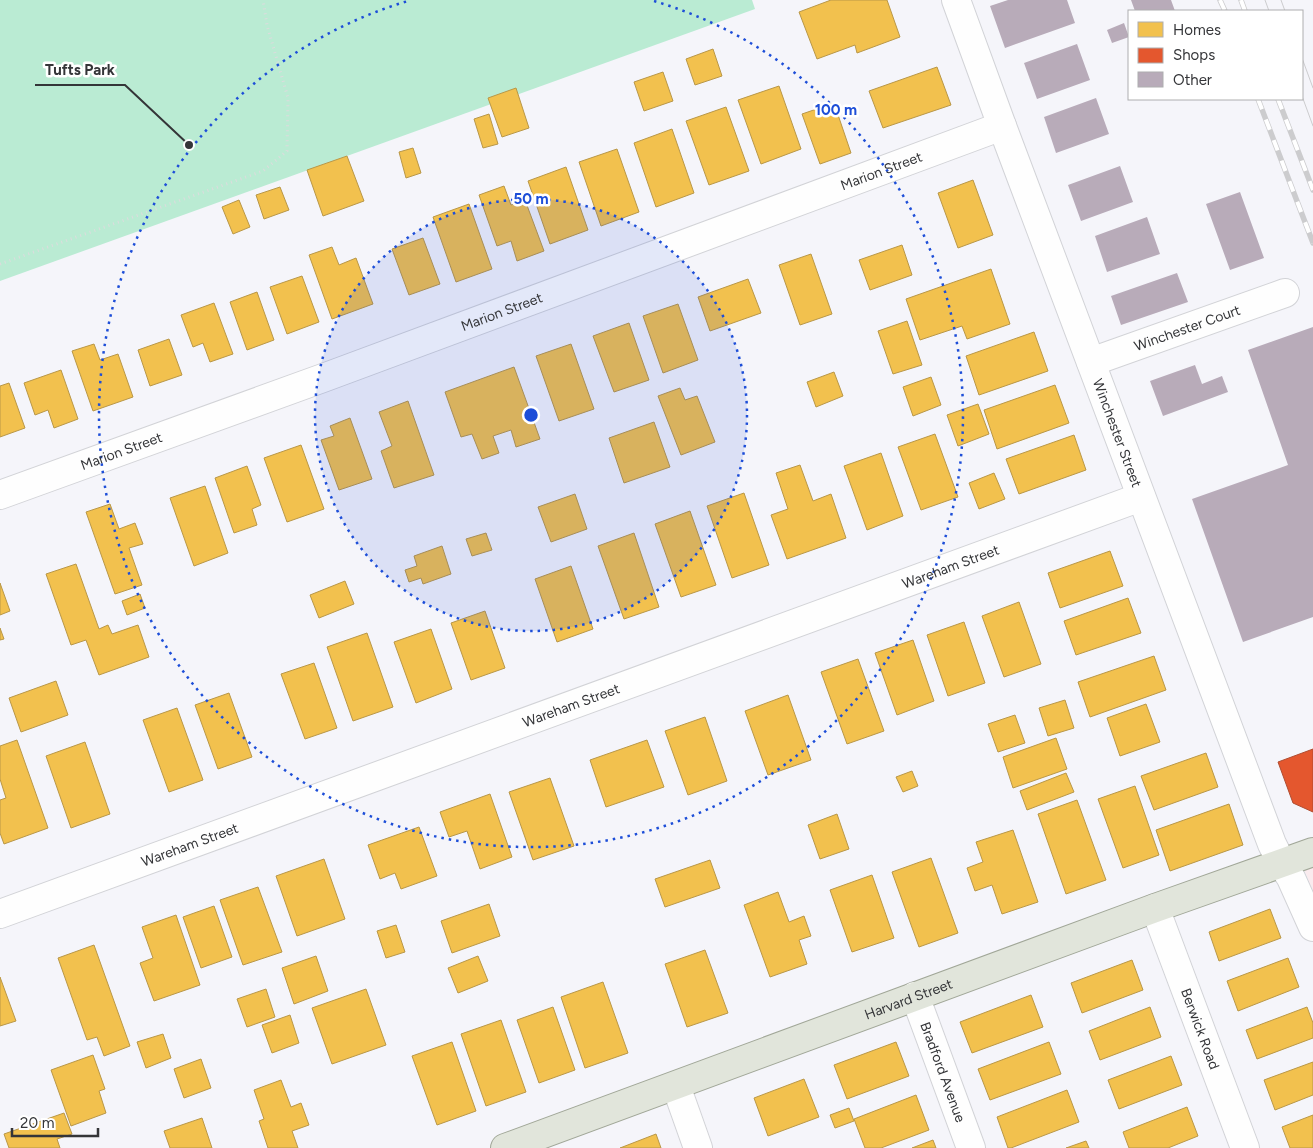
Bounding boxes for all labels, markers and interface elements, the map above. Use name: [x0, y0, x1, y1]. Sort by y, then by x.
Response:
legend: [1128, 10, 1303, 100]
text: Homes: [1173, 21, 1221, 39]
text: Shops: [1173, 46, 1215, 64]
callout: Tufts Park: [35, 55, 125, 85]
text: Tufts Park: [45, 61, 115, 79]
text: Other: [1173, 71, 1212, 89]
text: 100 m: [815, 101, 857, 119]
street label: Marion Street: [838, 148, 924, 194]
text: 50 m: [513, 190, 549, 208]
street label: Marion Street: [458, 289, 545, 335]
street label: Winchester Court: [1132, 301, 1242, 354]
street label: Winchester Street: [1089, 376, 1146, 489]
centre of rings: [522, 406, 540, 424]
street label: Marion Street: [78, 428, 164, 474]
street label: Wareham Street: [900, 541, 1001, 592]
street label: Wareham Street: [520, 680, 622, 731]
street label: Wareham Street: [139, 819, 241, 870]
street label: Harvard Street: [862, 975, 955, 1023]
street label: Berwick Road: [1177, 986, 1223, 1072]
street label: Bradford Avenue: [917, 1019, 969, 1125]
scale bar: [12, 1106, 99, 1138]
text: 20 m: [20, 1114, 54, 1132]

